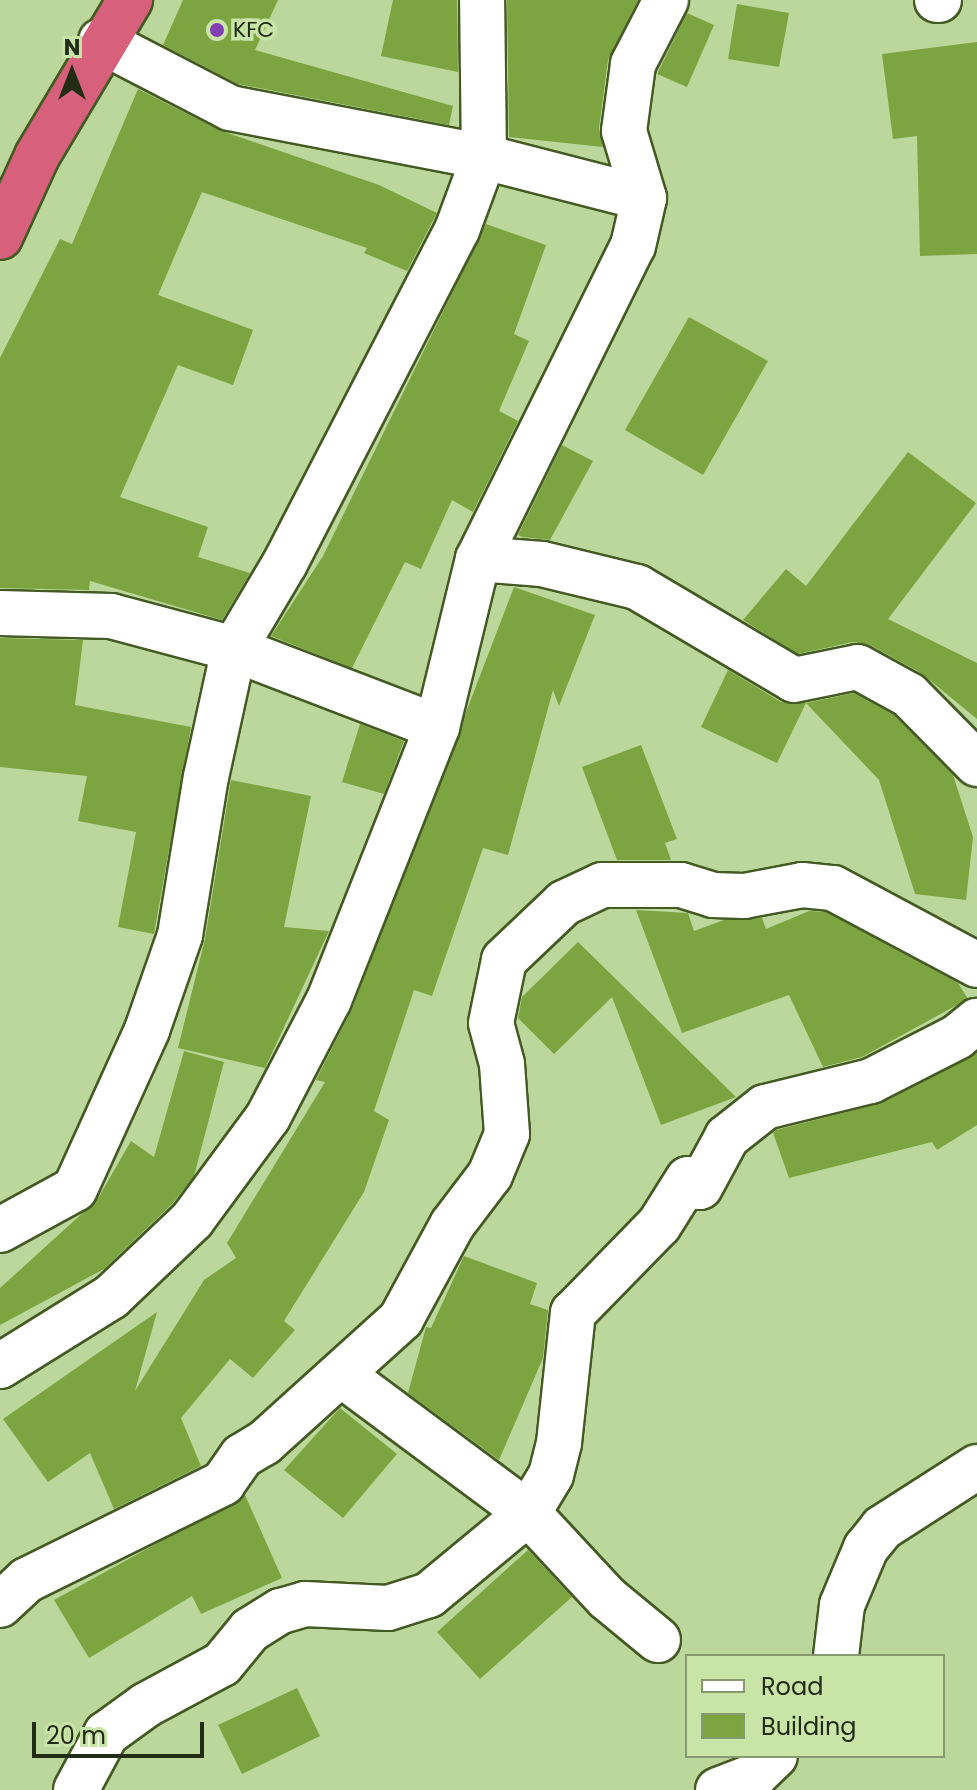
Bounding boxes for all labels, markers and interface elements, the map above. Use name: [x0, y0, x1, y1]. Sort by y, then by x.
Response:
place label: KFC: [233, 17, 274, 43]
marker: KFC: [208, 21, 226, 39]
north arrow: [32, 32, 112, 112]
text: N: [64, 32, 80, 63]
legend: [685, 1654, 945, 1758]
text: Road: [761, 1670, 823, 1703]
scale bar: [36, 1706, 208, 1756]
text: Building: [761, 1710, 857, 1743]
text: 20 m: [46, 1719, 106, 1752]

